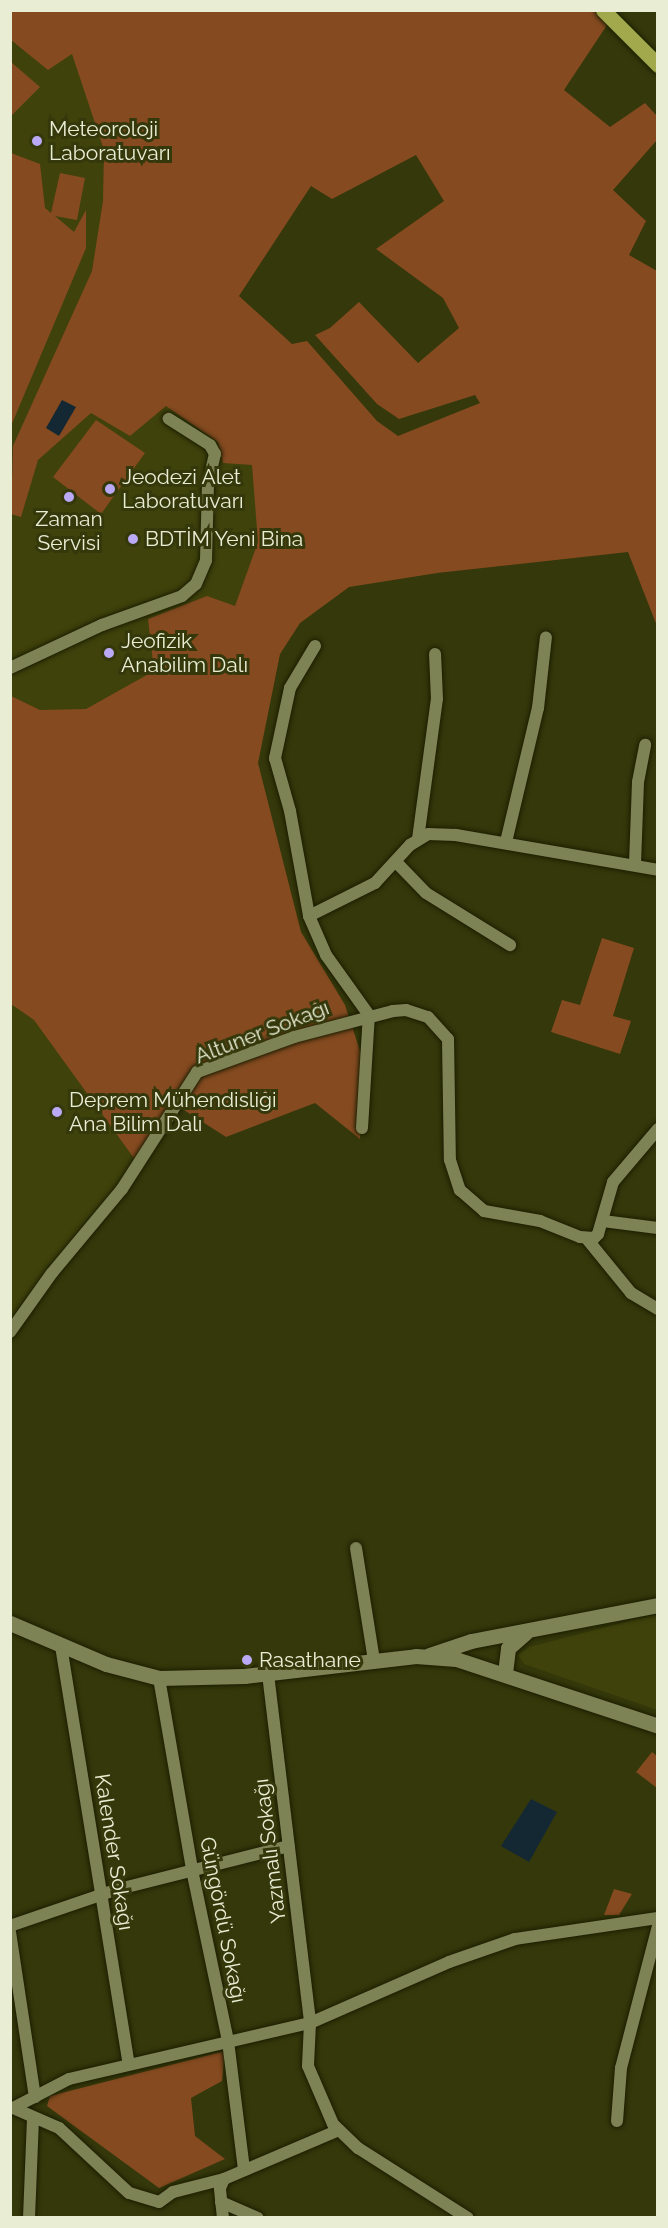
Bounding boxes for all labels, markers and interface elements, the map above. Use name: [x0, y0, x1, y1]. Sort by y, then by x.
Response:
place label: Meteoroloji Laboratuvarı: [49, 116, 171, 166]
marker: Meteoroloji Laboratuvarı: [30, 134, 44, 148]
place label: Jeodezi Alet Laboratuvarı: [122, 464, 244, 514]
marker: Jeodezi Alet Laboratuvarı: [103, 482, 117, 496]
marker: Zaman Servisi: [62, 490, 76, 504]
place label: Zaman Servisi: [35, 506, 103, 556]
place label: BDTİM Yeni Bina: [145, 526, 304, 552]
marker: BDTİM Yeni Bina: [126, 532, 140, 546]
place label: Jeofizik Anabilim Dalı: [121, 628, 248, 678]
marker: Jeofizik Anabilim Dalı: [102, 646, 116, 660]
street label: Altuner Sokağı: [191, 995, 333, 1069]
place label: Deprem Mühendisliği Ana Bilim Dalı: [69, 1087, 277, 1137]
marker: Deprem Mühendisliği Ana Bilim Dalı: [50, 1105, 64, 1119]
place label: Rasathane: [259, 1647, 361, 1673]
marker: Rasathane: [240, 1653, 254, 1667]
street label: Kalender Sokağı: [89, 1772, 139, 1932]
street label: Yazmalı Sokağı: [249, 1777, 291, 1925]
street label: Güngördü Sokağı: [195, 1835, 251, 2005]

